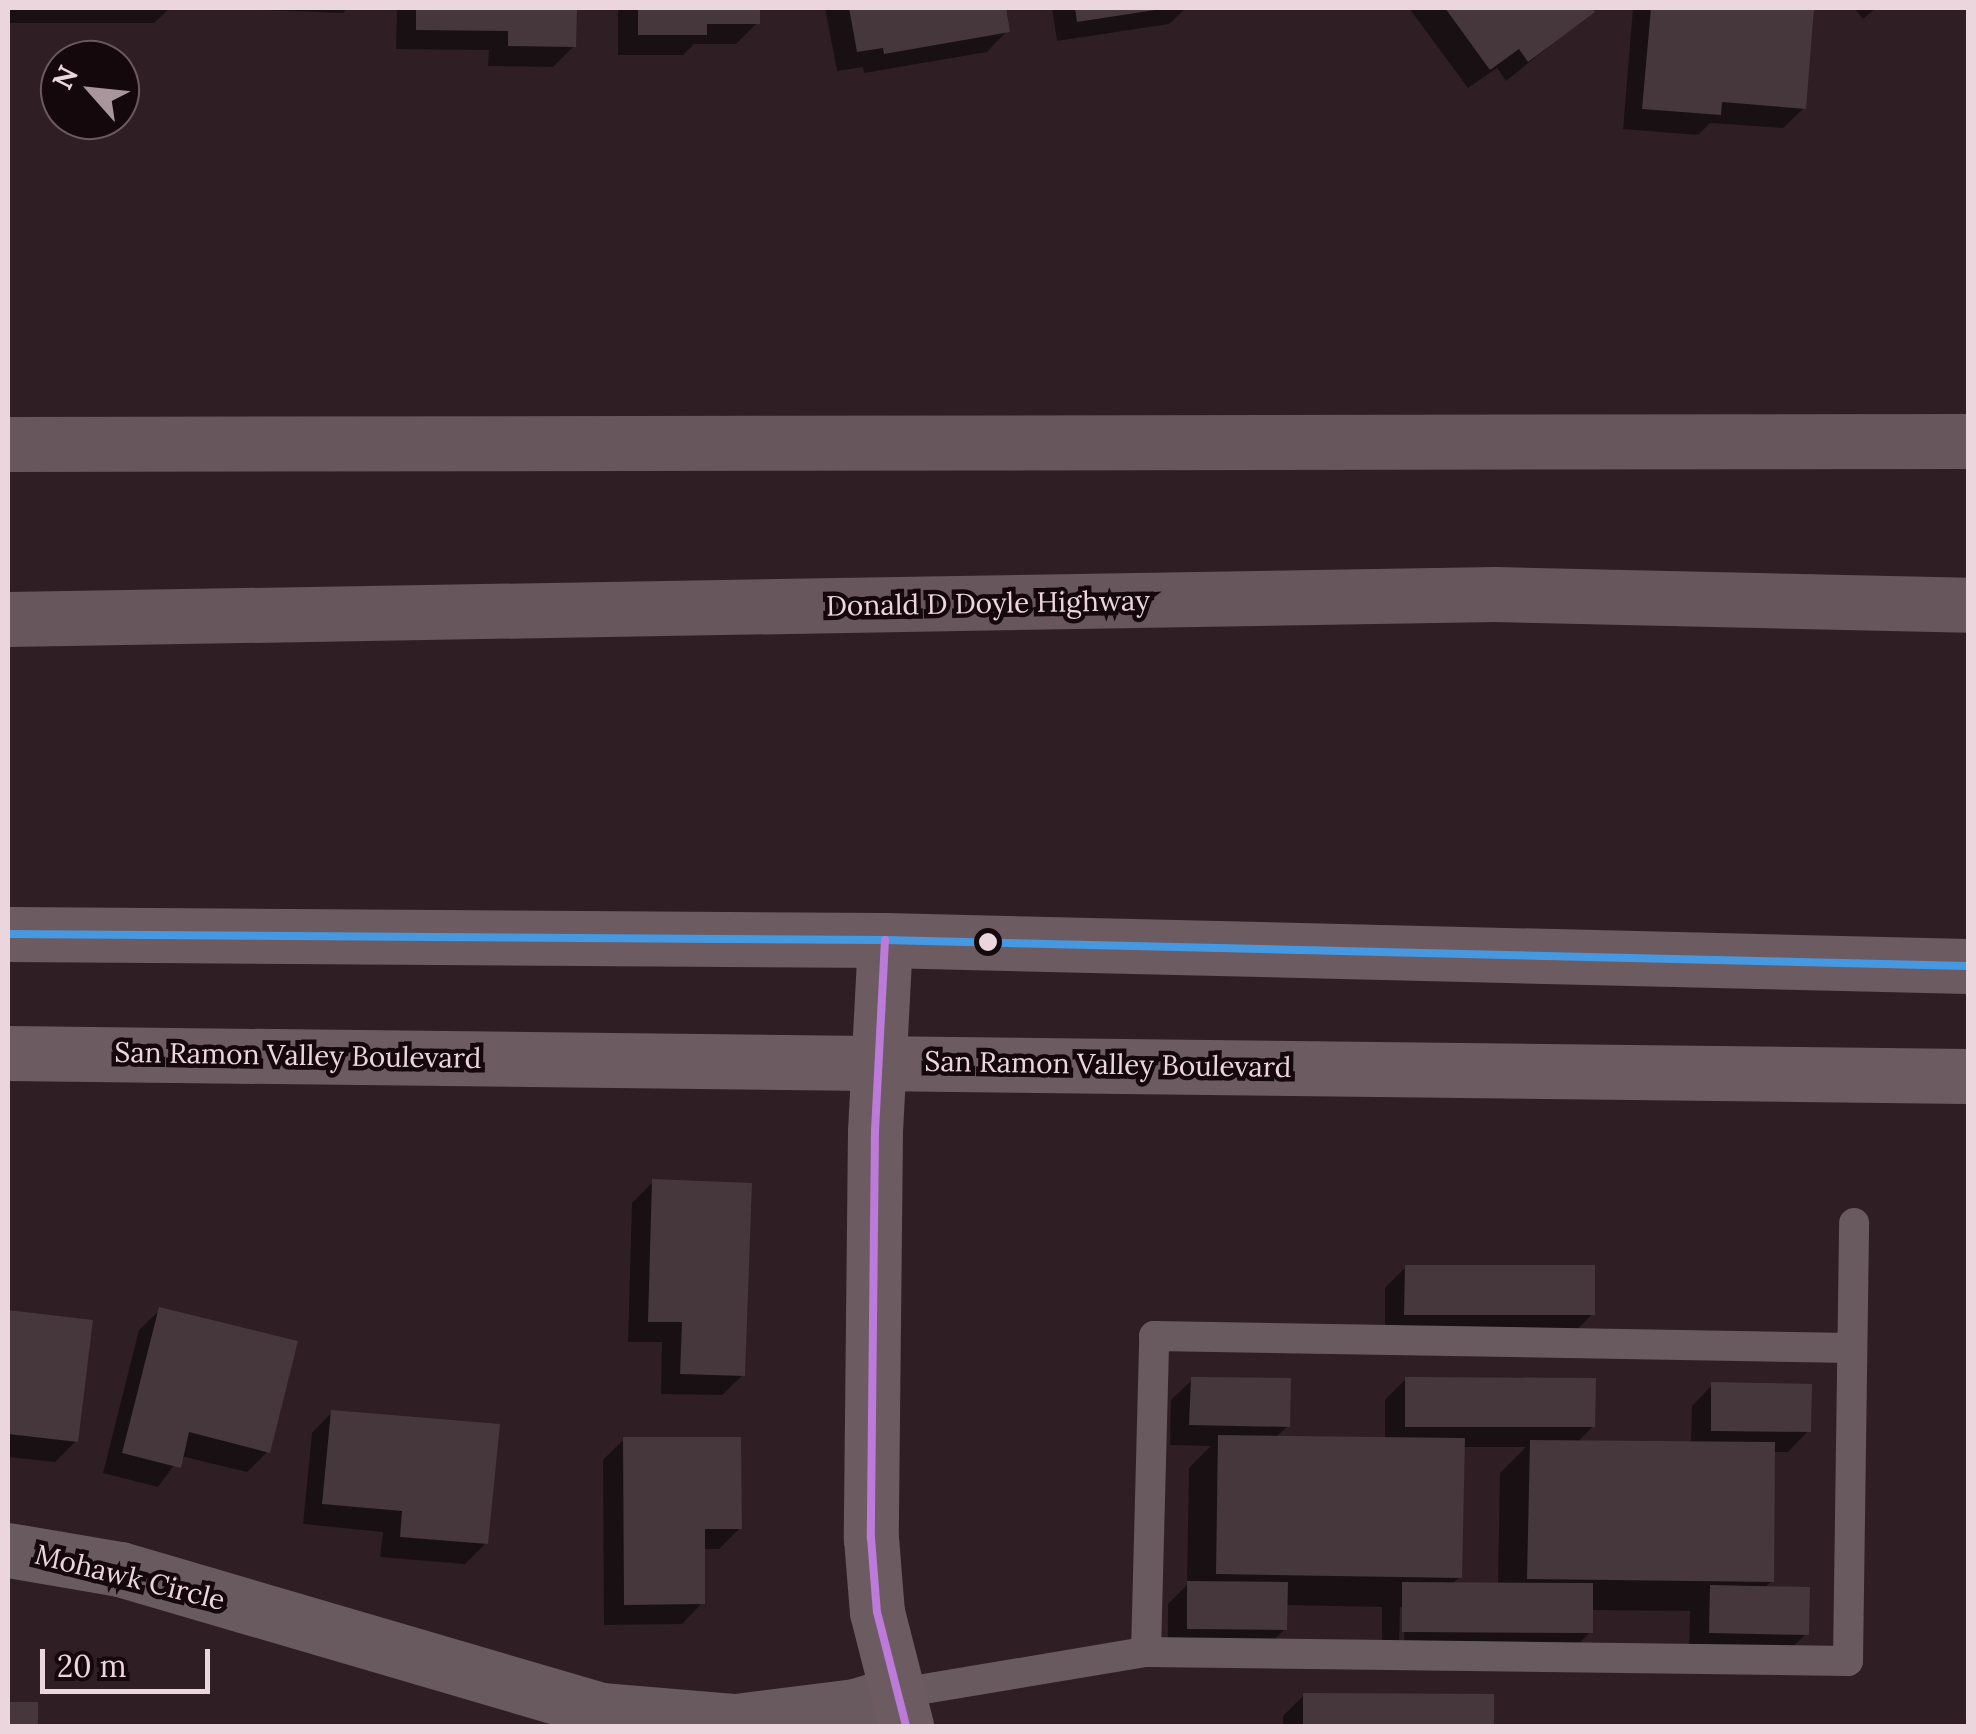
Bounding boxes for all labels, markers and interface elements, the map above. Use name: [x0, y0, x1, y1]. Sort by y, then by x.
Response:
north arrow: [40, 40, 140, 140]
text: N: [44, 59, 86, 95]
street label: Donald D Doyle Highway: [826, 583, 1150, 623]
unlabelled marker: [978, 932, 998, 952]
street label: San Ramon Valley Boulevard: [114, 1035, 482, 1075]
street label: San Ramon Valley Boulevard: [924, 1044, 1292, 1084]
street label: Mohawk Circle: [32, 1537, 228, 1617]
scale bar: [45, 1629, 215, 1691]
text: 20 m: [57, 1647, 126, 1685]

